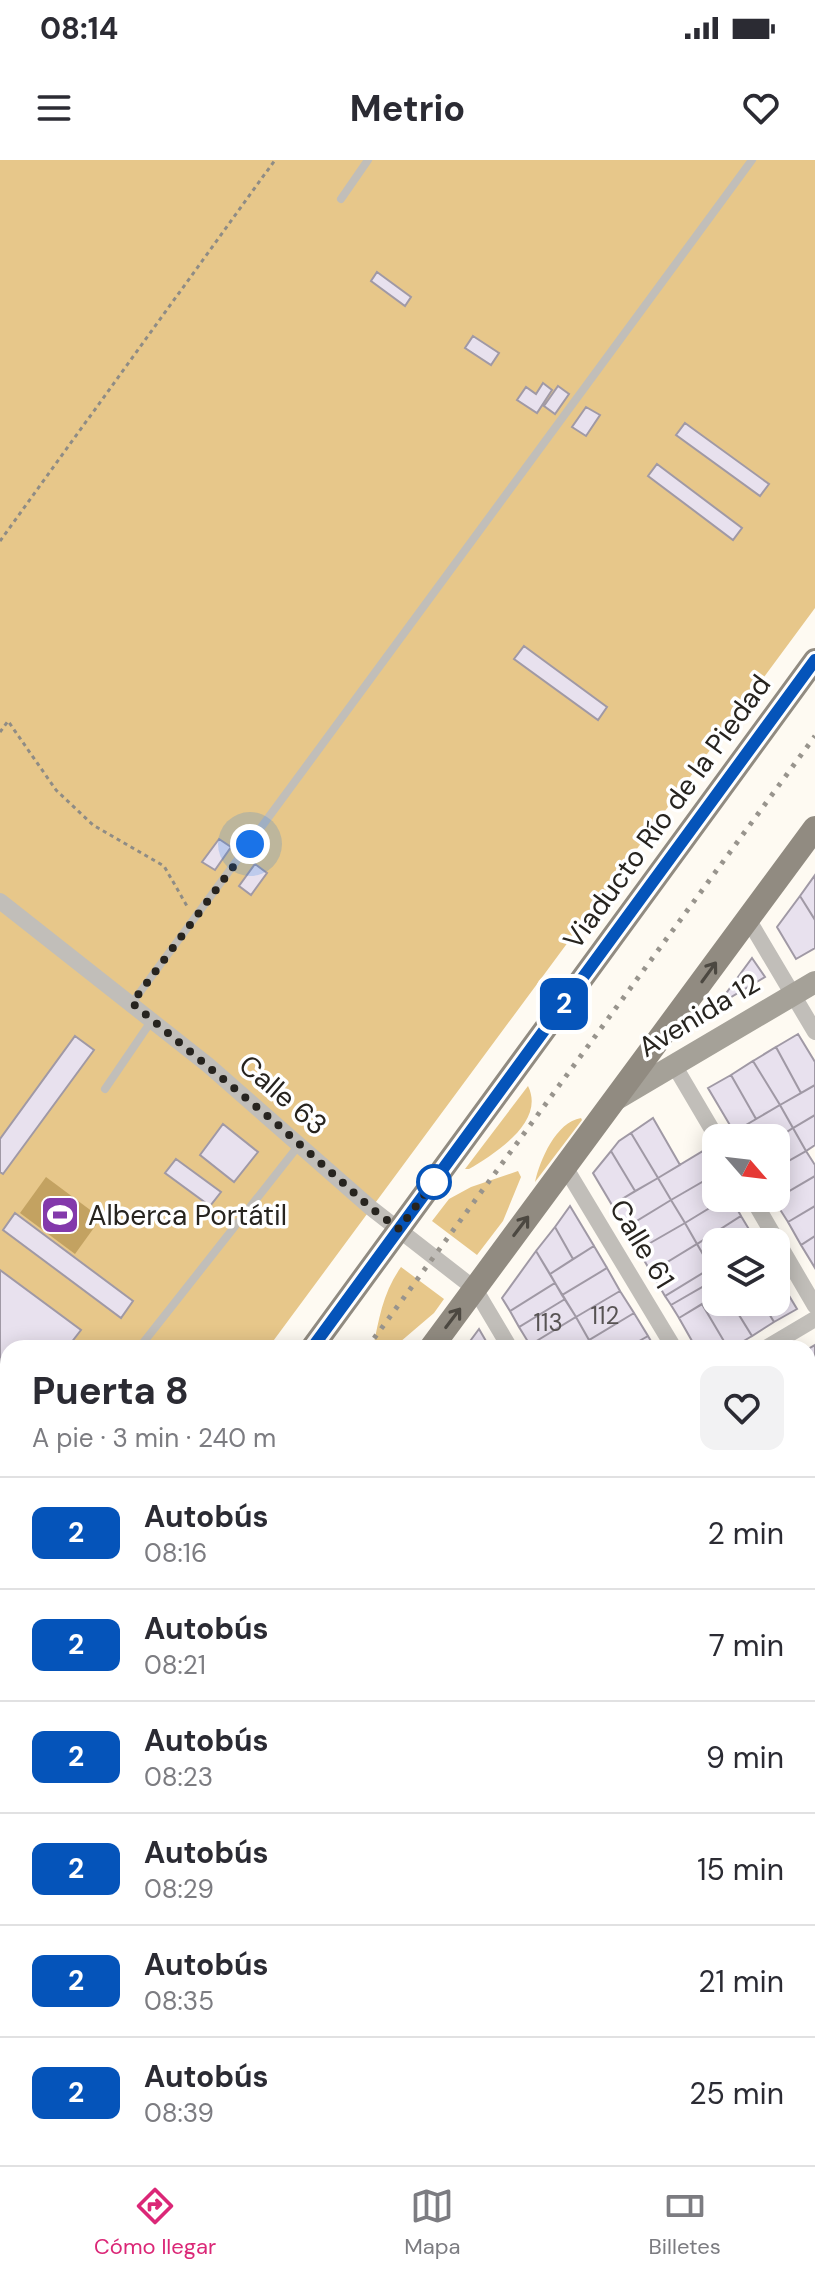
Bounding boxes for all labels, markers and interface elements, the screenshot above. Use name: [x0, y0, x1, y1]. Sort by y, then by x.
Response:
text: 08:14: [40, 9, 118, 48]
text: Metrio: [350, 85, 465, 132]
icon: menu: [32, 86, 76, 130]
icon: heart: [739, 86, 783, 130]
street label: Viaducto Río de la Piedad: [555, 667, 779, 957]
your location: [230, 824, 270, 864]
one-way arrow: [700, 962, 717, 983]
street label: Avenida 12: [632, 964, 766, 1066]
line badge: 2: [538, 978, 590, 1030]
text: 2: [556, 985, 572, 1022]
street label: Calle 63: [231, 1047, 335, 1143]
north arrow: [702, 1124, 790, 1212]
map controls: [702, 1124, 790, 1316]
unlabelled marker: [417, 1165, 451, 1199]
street label: Calle 61: [601, 1193, 683, 1295]
sports icon: Alberca Portátil: [39, 1194, 81, 1236]
place label: Alberca Portátil: [88, 1197, 287, 1234]
one-way arrow: [513, 1216, 530, 1237]
button: layers: [702, 1228, 790, 1316]
house number: 112: [591, 1300, 619, 1331]
house number: 113: [533, 1307, 563, 1338]
one-way arrow: [445, 1308, 461, 1330]
text: Puerta 8: [32, 1366, 189, 1416]
button: heart: [700, 1366, 784, 1450]
text: A pie · 3 min · 240 m: [32, 1421, 276, 1455]
text: Autobús: [144, 1497, 268, 1536]
text: 2: [68, 1514, 84, 1551]
text: 2 min: [708, 1514, 784, 1553]
text: 08:16: [144, 1536, 207, 1570]
text: Autobús: [144, 1609, 268, 1648]
text: 2: [68, 1626, 84, 1663]
text: 7 min: [709, 1626, 784, 1665]
text: 08:21: [144, 1648, 206, 1682]
text: Autobús: [144, 1721, 268, 1760]
text: 2: [68, 1738, 84, 1775]
text: 9 min: [706, 1738, 784, 1777]
text: 08:23: [144, 1760, 213, 1794]
text: Autobús: [144, 1833, 268, 1872]
text: 2: [68, 1850, 84, 1887]
text: 15 min: [697, 1850, 784, 1889]
text: 08:29: [144, 1872, 214, 1906]
text: Autobús: [144, 1945, 268, 1984]
text: 2: [68, 1962, 84, 1999]
text: 21 min: [698, 1962, 784, 2001]
text: 08:35: [144, 1984, 214, 2018]
text: Autobús: [144, 2057, 268, 2096]
text: 2: [68, 2074, 84, 2111]
text: 25 min: [689, 2074, 784, 2113]
text: 08:39: [144, 2096, 214, 2130]
tab: Cómo llegar: [94, 2184, 216, 2261]
tab: Mapa: [404, 2184, 460, 2261]
tab: Billetes: [649, 2184, 721, 2261]

